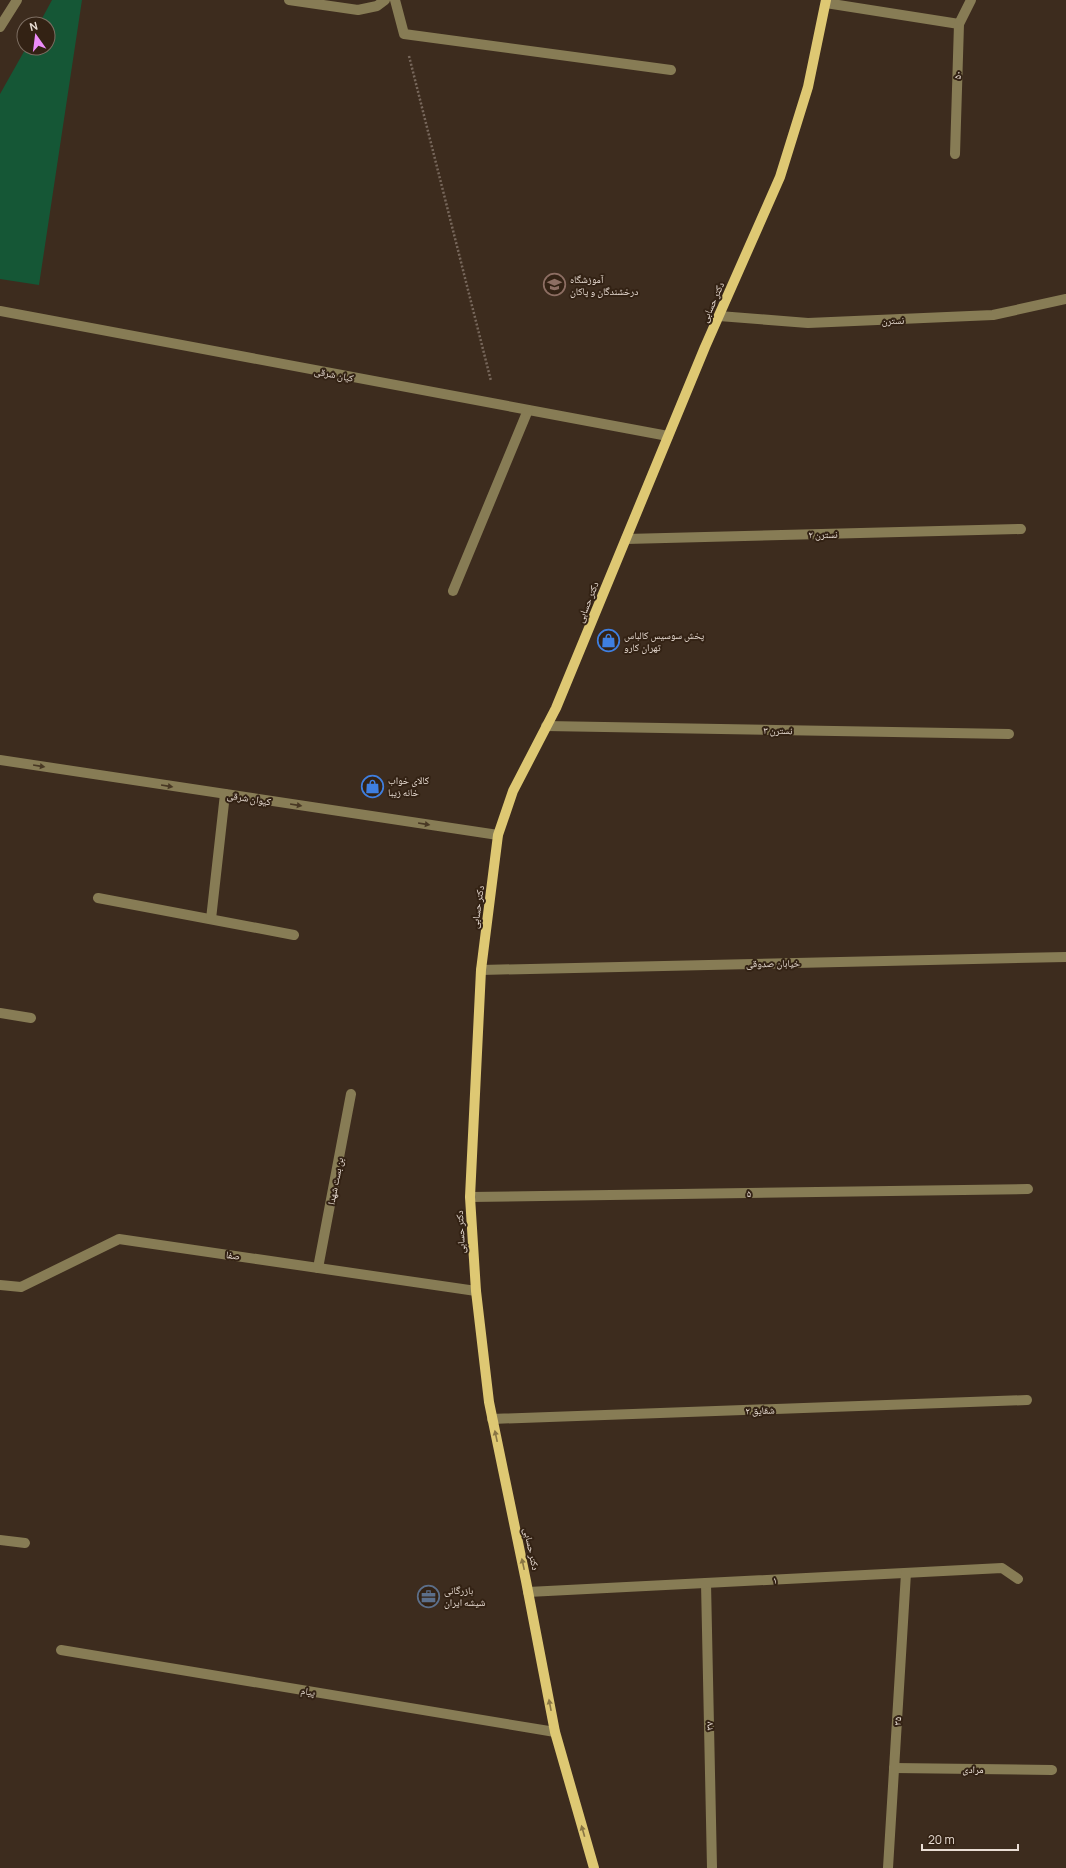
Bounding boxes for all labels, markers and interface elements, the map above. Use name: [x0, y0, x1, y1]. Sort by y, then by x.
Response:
north arrow: [16, 16, 56, 56]
text: N: [28, 18, 39, 34]
street label: ۵۰: [950, 70, 964, 80]
school or university icon: آموزشگاه درخشندگان و پاکان: [542, 272, 568, 298]
place label: آموزشگاه درخشندگان و پاکان: [570, 272, 638, 298]
street label: دکتر حسابی: [697, 279, 727, 325]
street label: نسترن: [881, 313, 905, 327]
street label: کیان شرقی: [313, 363, 355, 385]
street label: نسترن ۲: [808, 527, 838, 541]
street label: دکتر حسابی: [572, 579, 602, 625]
shop icon: پخش سوسیس کالباس تهران کارو: [595, 628, 621, 654]
place label: پخش سوسیس کالباس تهران کارو: [624, 628, 704, 654]
street label: نسترن ۳: [763, 723, 793, 737]
one-way arrow: [32, 763, 45, 769]
shop icon: کالای خواب خانه زیبا: [359, 773, 385, 799]
place label: کالای خواب خانه زیبا: [388, 773, 429, 799]
one-way arrow: [161, 783, 173, 789]
street label: کیوان شرقی: [226, 788, 272, 808]
one-way arrow: [290, 802, 302, 808]
one-way arrow: [418, 821, 430, 827]
street label: دکتر حسابی: [467, 885, 487, 929]
street label: خیابان صدوقی: [746, 956, 801, 970]
street label: بن بست شهدا: [324, 1156, 346, 1206]
street label: ۵: [747, 1186, 752, 1200]
street label: دکتر حسابی: [452, 1210, 468, 1254]
street label: صفا: [225, 1247, 241, 1263]
street label: شقایق ۲: [745, 1402, 775, 1418]
one-way arrow: [493, 1430, 499, 1442]
street label: دکتر حسابی: [521, 1526, 543, 1572]
one-way arrow: [519, 1557, 525, 1570]
street label: ۱: [772, 1573, 778, 1587]
office icon: بازرگانی شیشه ایران: [415, 1583, 441, 1609]
place label: بازرگانی شیشه ایران: [444, 1583, 486, 1609]
street label: پیام: [300, 1683, 316, 1700]
one-way arrow: [546, 1699, 552, 1711]
street label: ۳۵: [890, 1716, 904, 1726]
street label: ۳۷: [702, 1721, 716, 1731]
street label: مرادی: [962, 1762, 984, 1776]
one-way arrow: [580, 1824, 586, 1836]
scale bar: [922, 1826, 1018, 1852]
text: 20 m: [928, 1831, 955, 1848]

